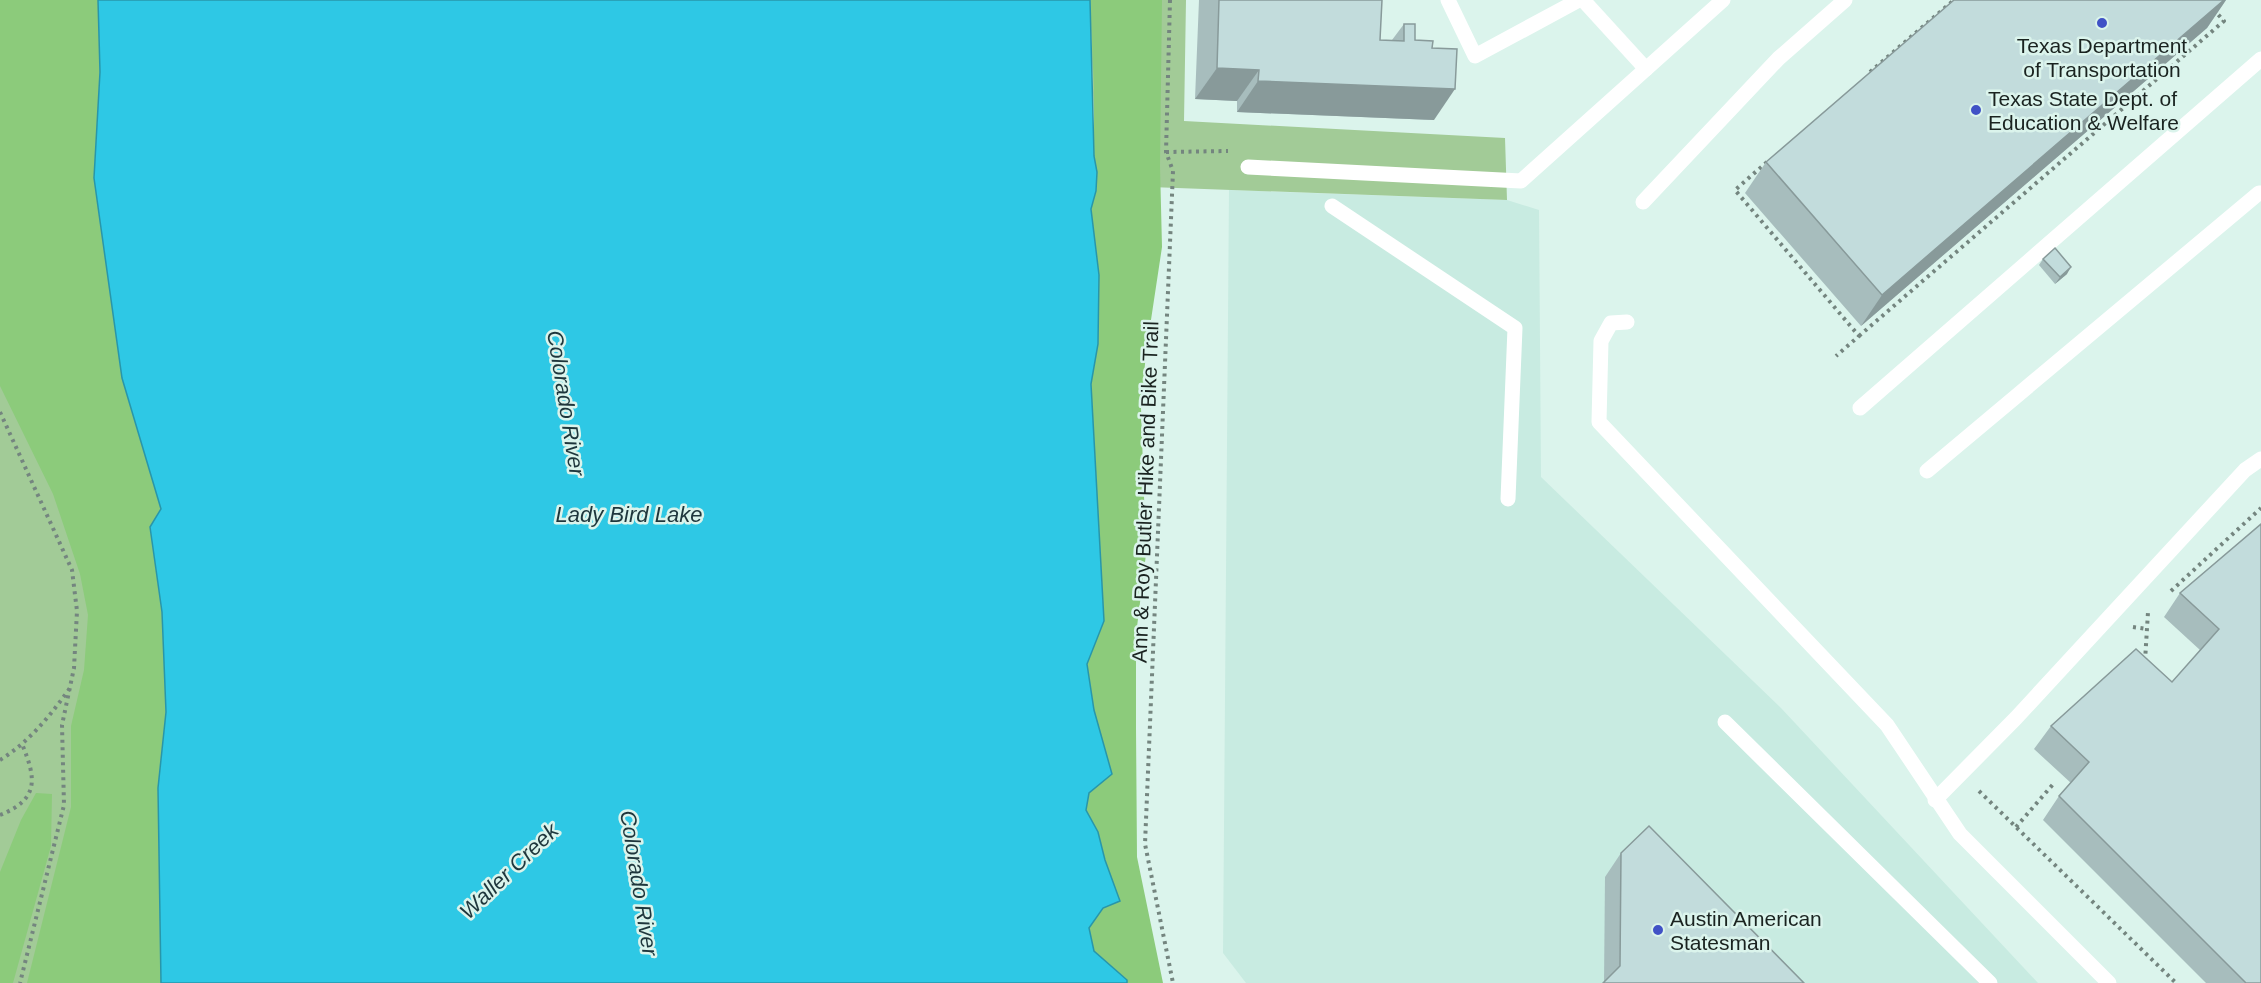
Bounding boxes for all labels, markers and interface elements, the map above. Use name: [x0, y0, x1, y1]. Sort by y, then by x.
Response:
marker: Texas Department of Transportation: [2095, 16, 2109, 30]
place label: Texas Department of Transportation: [2017, 34, 2187, 81]
place label: Texas State Dept. of Education & Welfare: [1988, 87, 2179, 134]
marker: Texas State Dept. of Education & Welfare: [1969, 103, 1983, 117]
street label: Ann & Roy Butler Hike and Bike Trail: [1128, 321, 1162, 663]
water label: Colorado River: [542, 329, 590, 479]
water label: Lady Bird Lake: [556, 502, 702, 527]
water label: Colorado River: [615, 809, 663, 959]
water label: Waller Creek: [455, 817, 564, 924]
place label: Austin American Statesman: [1670, 907, 1822, 954]
marker: Austin American Statesman: [1651, 923, 1665, 937]

